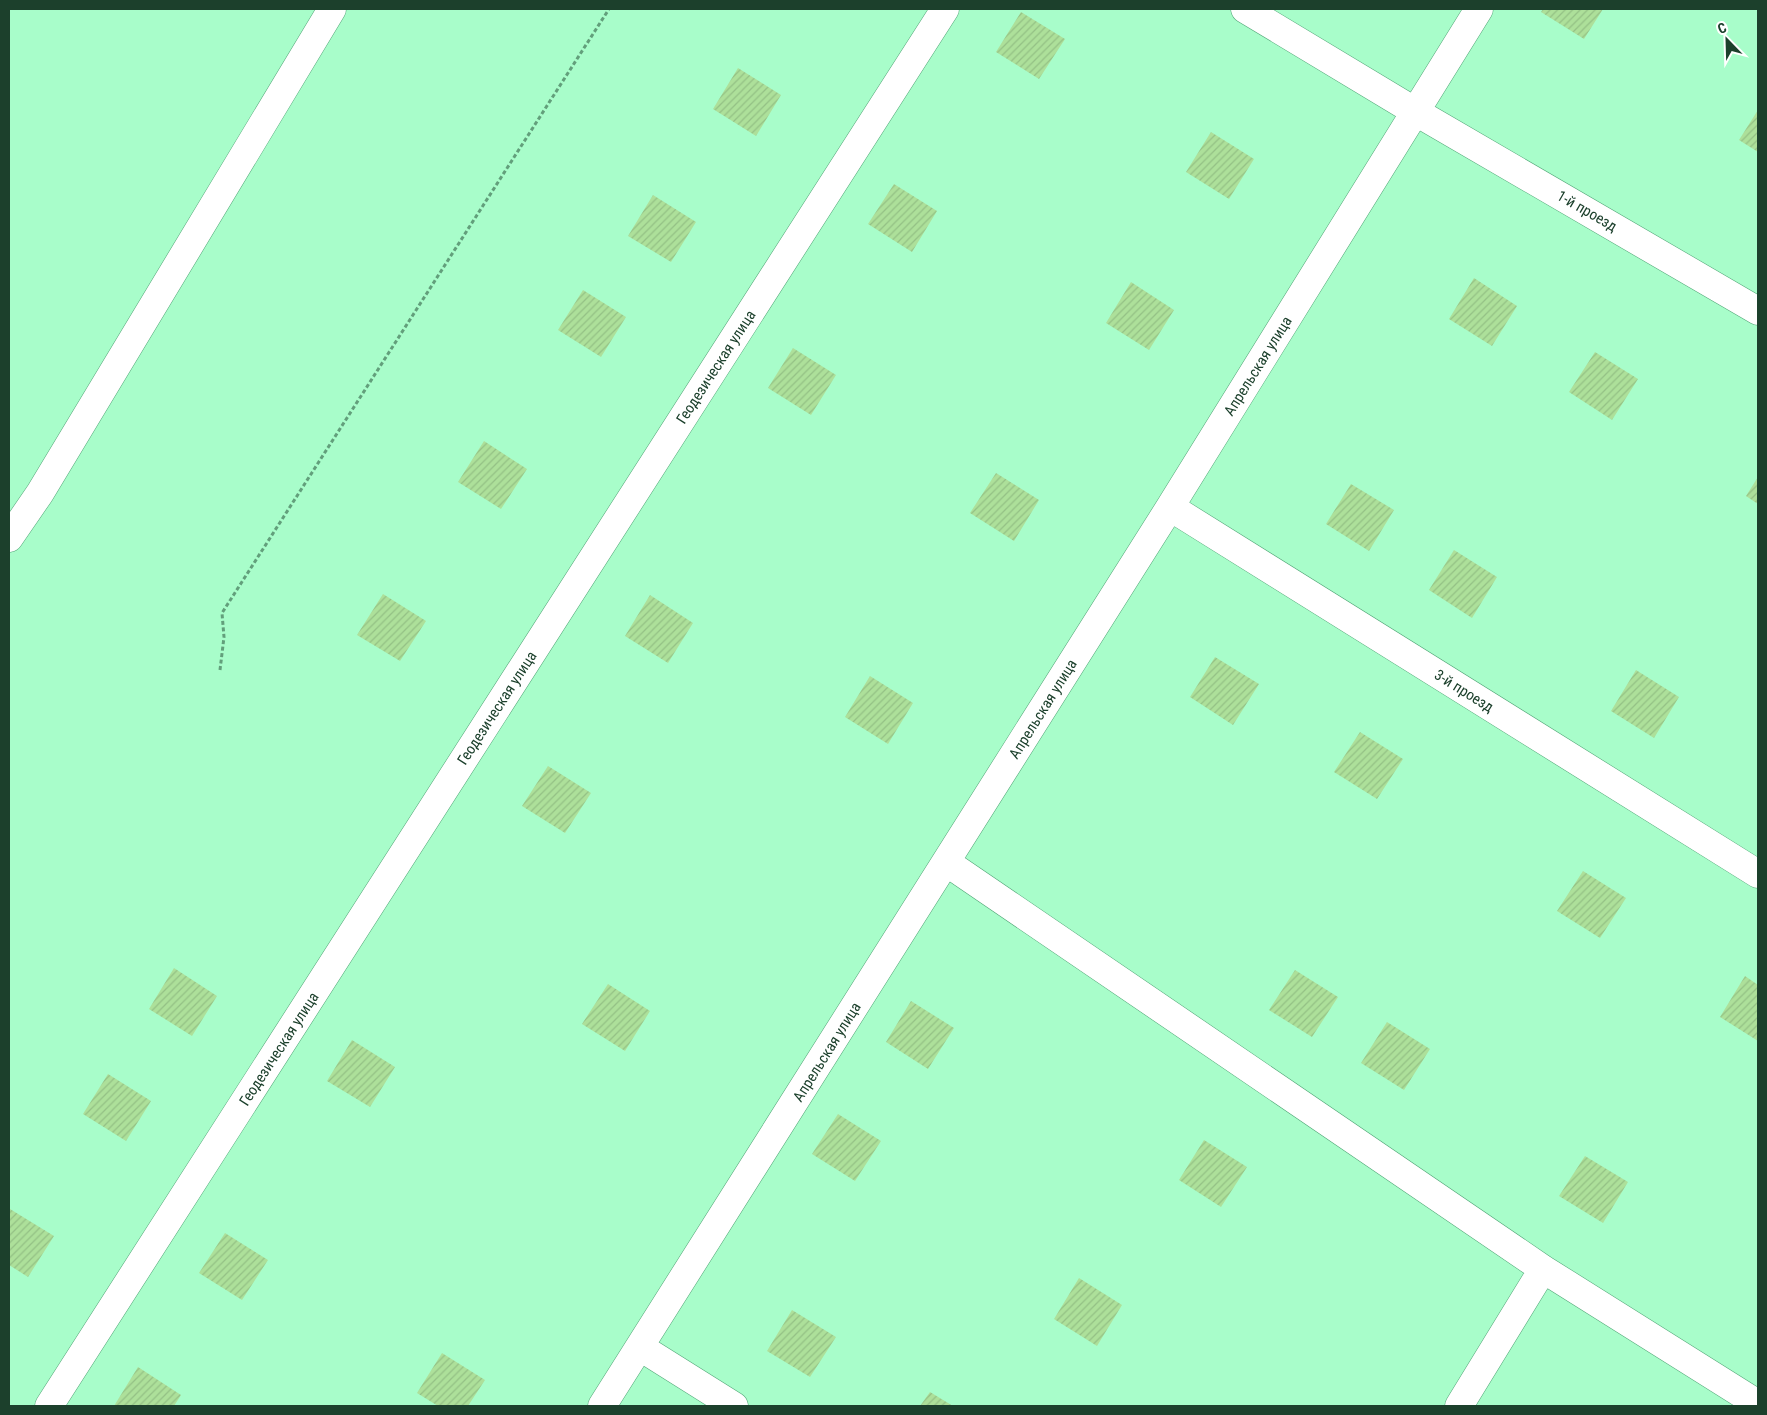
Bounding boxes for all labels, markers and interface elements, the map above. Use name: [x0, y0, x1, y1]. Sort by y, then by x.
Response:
north arrow: [1702, 15, 1752, 65]
text: С: [1715, 19, 1729, 37]
street label: 1-й проезд: [1554, 187, 1620, 235]
street label: Геодезическая улица: [673, 307, 759, 427]
street label: Апрельская улица: [1220, 313, 1296, 419]
street label: Геодезическая улица: [454, 648, 540, 768]
street label: Апрельская улица: [1005, 656, 1081, 762]
street label: 3-й проезд: [1431, 666, 1497, 716]
street label: Геодезическая улица: [236, 989, 322, 1109]
street label: Апрельская улица: [789, 999, 865, 1105]

